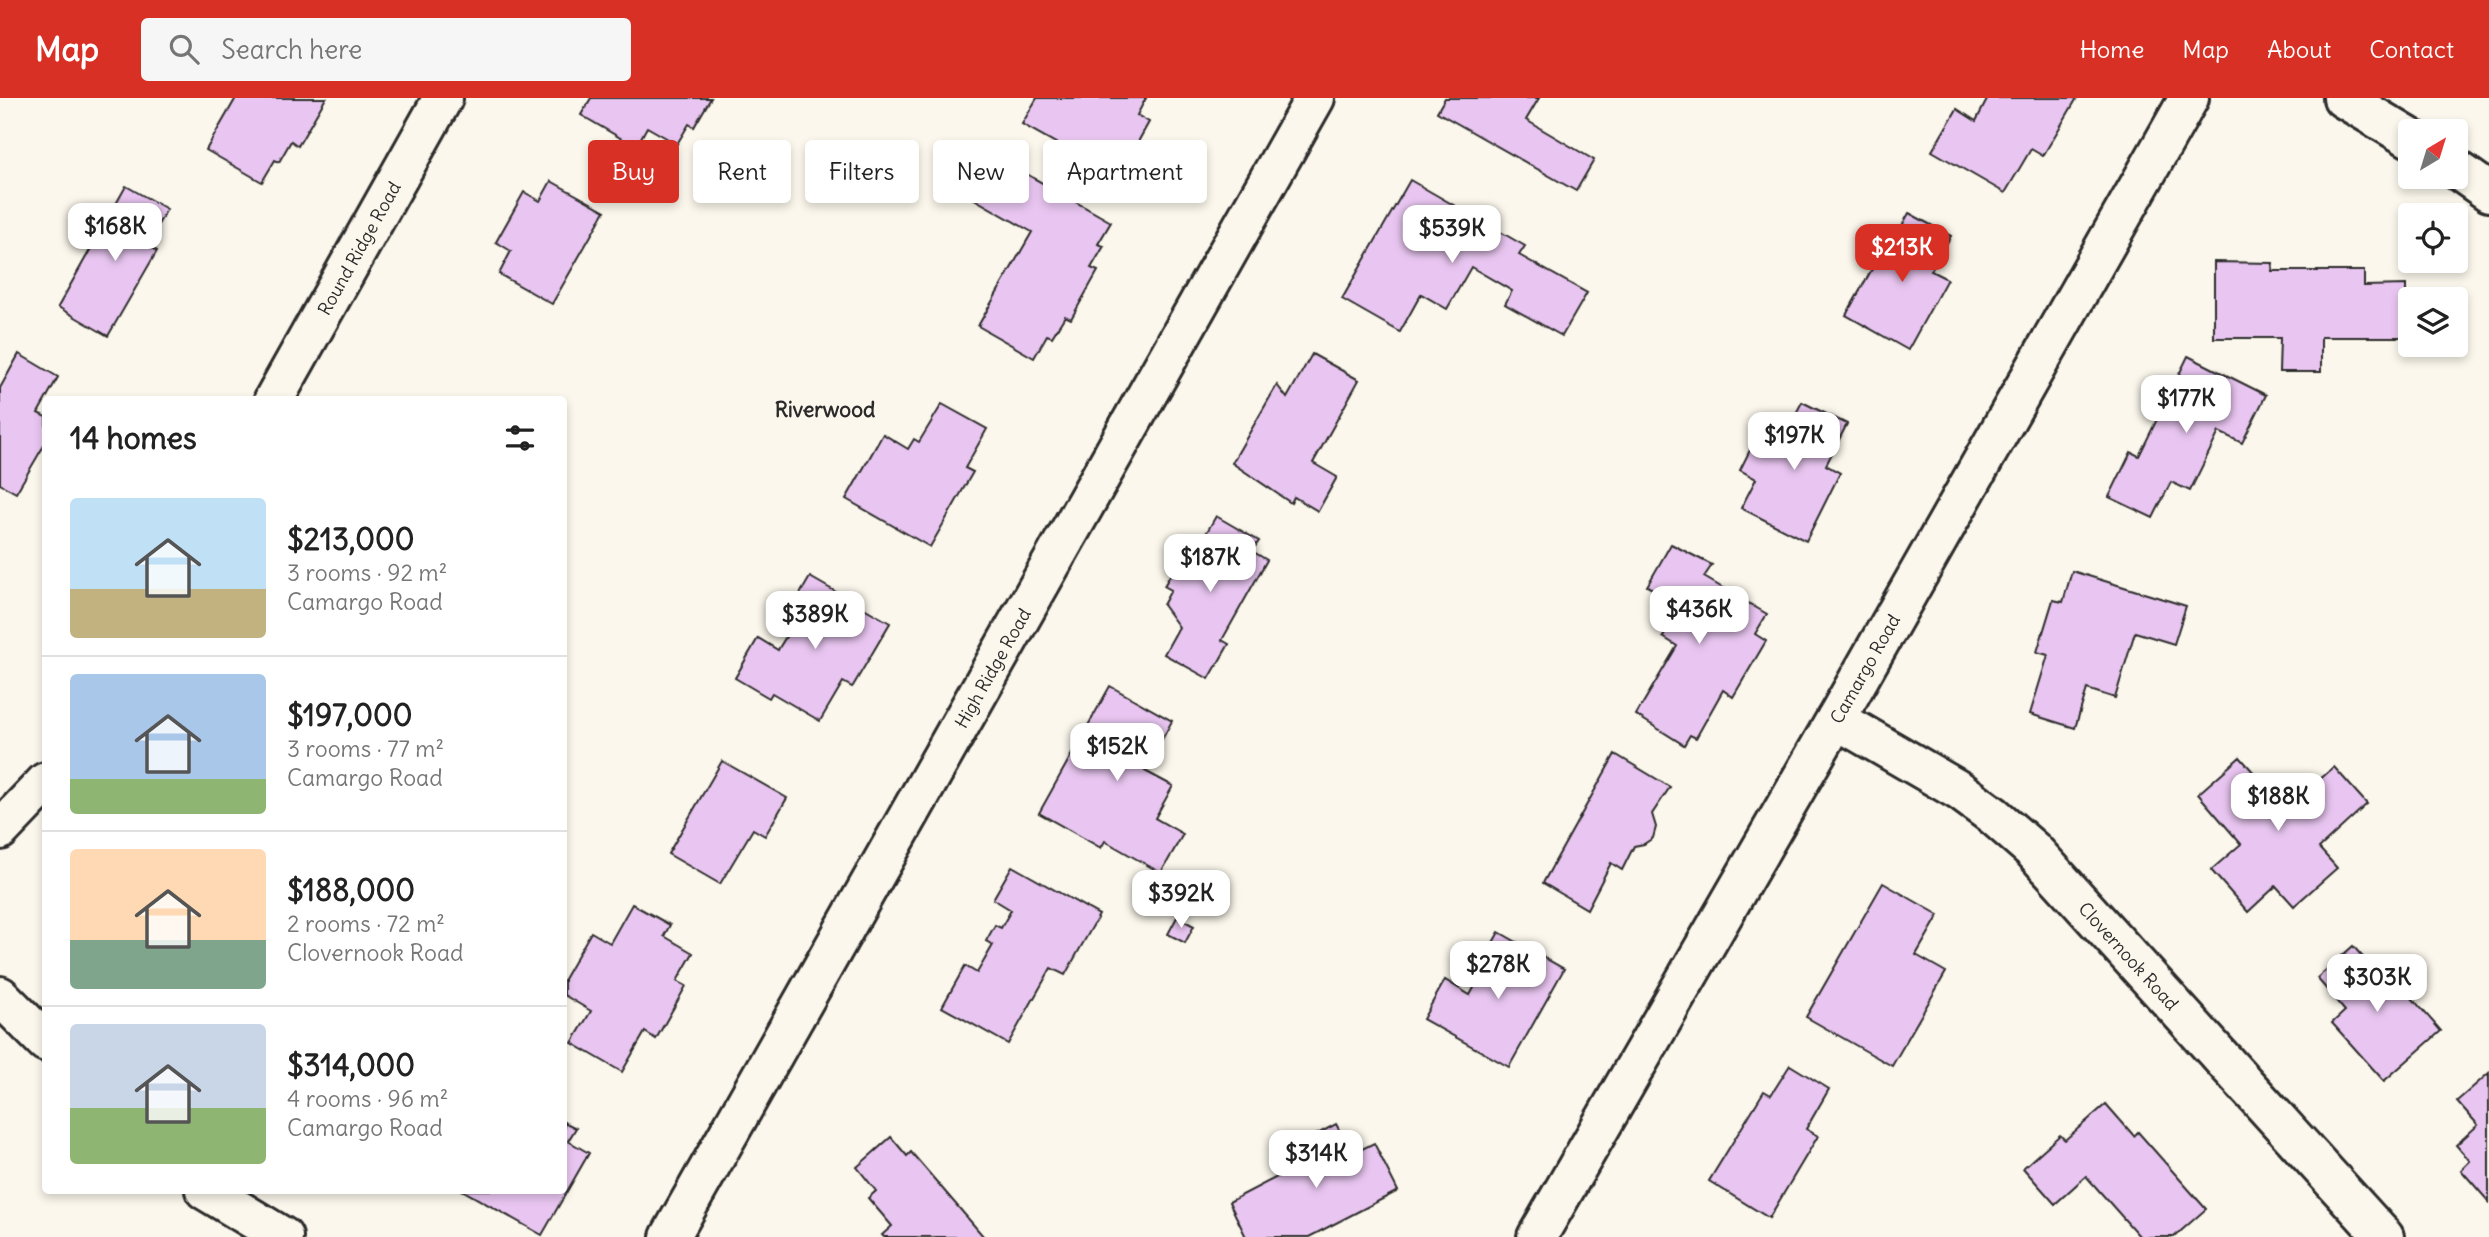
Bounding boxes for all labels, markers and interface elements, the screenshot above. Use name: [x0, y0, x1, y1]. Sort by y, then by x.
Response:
search box: [141, 18, 631, 81]
text: Map: [35, 28, 99, 70]
icon: search: [165, 30, 203, 68]
text: Search here: [221, 33, 362, 66]
text: Home: [2080, 34, 2144, 64]
text: Map: [2182, 34, 2229, 64]
text: About: [2267, 34, 2331, 64]
text: Contact: [2369, 34, 2454, 64]
north arrow: [2398, 119, 2468, 189]
map controls: [2398, 119, 2468, 357]
chip: Buy: [588, 140, 679, 203]
chip: Rent: [693, 140, 791, 203]
chip: Filters: [805, 140, 919, 203]
chip: New: [933, 140, 1029, 203]
chip: Apartment: [1043, 140, 1207, 203]
street label: Round Ridge Road: [312, 177, 406, 319]
button: locate: [2398, 203, 2468, 273]
pin: $168K: [66, 204, 164, 263]
pin: $539K: [1403, 206, 1501, 265]
text: $168K: [84, 211, 146, 240]
text: $539K: [1419, 213, 1485, 242]
pin: $213K: [1853, 225, 1951, 284]
text: $213K: [1871, 232, 1933, 261]
button: layers: [2398, 287, 2468, 357]
pin: $177K: [2137, 376, 2235, 435]
text: $177K: [2157, 383, 2215, 412]
district label: Riverwood: [775, 396, 876, 423]
pin: $197K: [1745, 412, 1843, 472]
text: 14 homes: [70, 419, 197, 457]
icon: filters: [501, 419, 539, 457]
text: $197K: [1764, 420, 1824, 449]
text: $213,000: [287, 520, 415, 558]
icon: home: [126, 526, 210, 610]
pin: $187K: [1161, 534, 1259, 594]
text: $187K: [1180, 542, 1240, 571]
text: 3 rooms · 92 m²: [287, 558, 447, 587]
text: Camargo Road: [287, 587, 443, 616]
pin: $436K: [1650, 587, 1748, 646]
pin: $389K: [766, 592, 864, 651]
text: $436K: [1666, 594, 1732, 623]
text: $389K: [782, 599, 848, 628]
street label: High Ridge Road: [949, 604, 1036, 732]
street label: Camargo Road: [1824, 610, 1905, 727]
text: $197,000: [287, 696, 413, 734]
icon: home: [126, 702, 210, 786]
pin: $152K: [1068, 724, 1166, 783]
text: $152K: [1086, 731, 1148, 760]
text: 3 rooms · 77 m²: [287, 734, 444, 763]
text: Camargo Road: [287, 763, 443, 792]
pin: $188K: [2229, 774, 2327, 833]
text: $188K: [2247, 781, 2309, 810]
pin: $392K: [1132, 870, 1230, 930]
text: $188,000: [287, 871, 415, 909]
icon: home: [126, 877, 210, 961]
text: $392K: [1148, 878, 1214, 907]
street label: Clovernook Road: [2074, 897, 2184, 1015]
text: 2 rooms · 72 m²: [287, 909, 445, 938]
text: Clovernook Road: [287, 938, 463, 967]
pin: $278K: [1449, 942, 1547, 1001]
text: $278K: [1466, 949, 1530, 978]
pin: $303K: [2328, 954, 2426, 1014]
text: $303K: [2343, 962, 2411, 991]
text: $314,000: [287, 1046, 415, 1084]
icon: home: [126, 1052, 210, 1136]
text: 4 rooms · 96 m²: [287, 1084, 448, 1113]
text: Camargo Road: [287, 1113, 443, 1142]
pin: $314K: [1267, 1130, 1365, 1190]
text: $314K: [1285, 1138, 1347, 1167]

